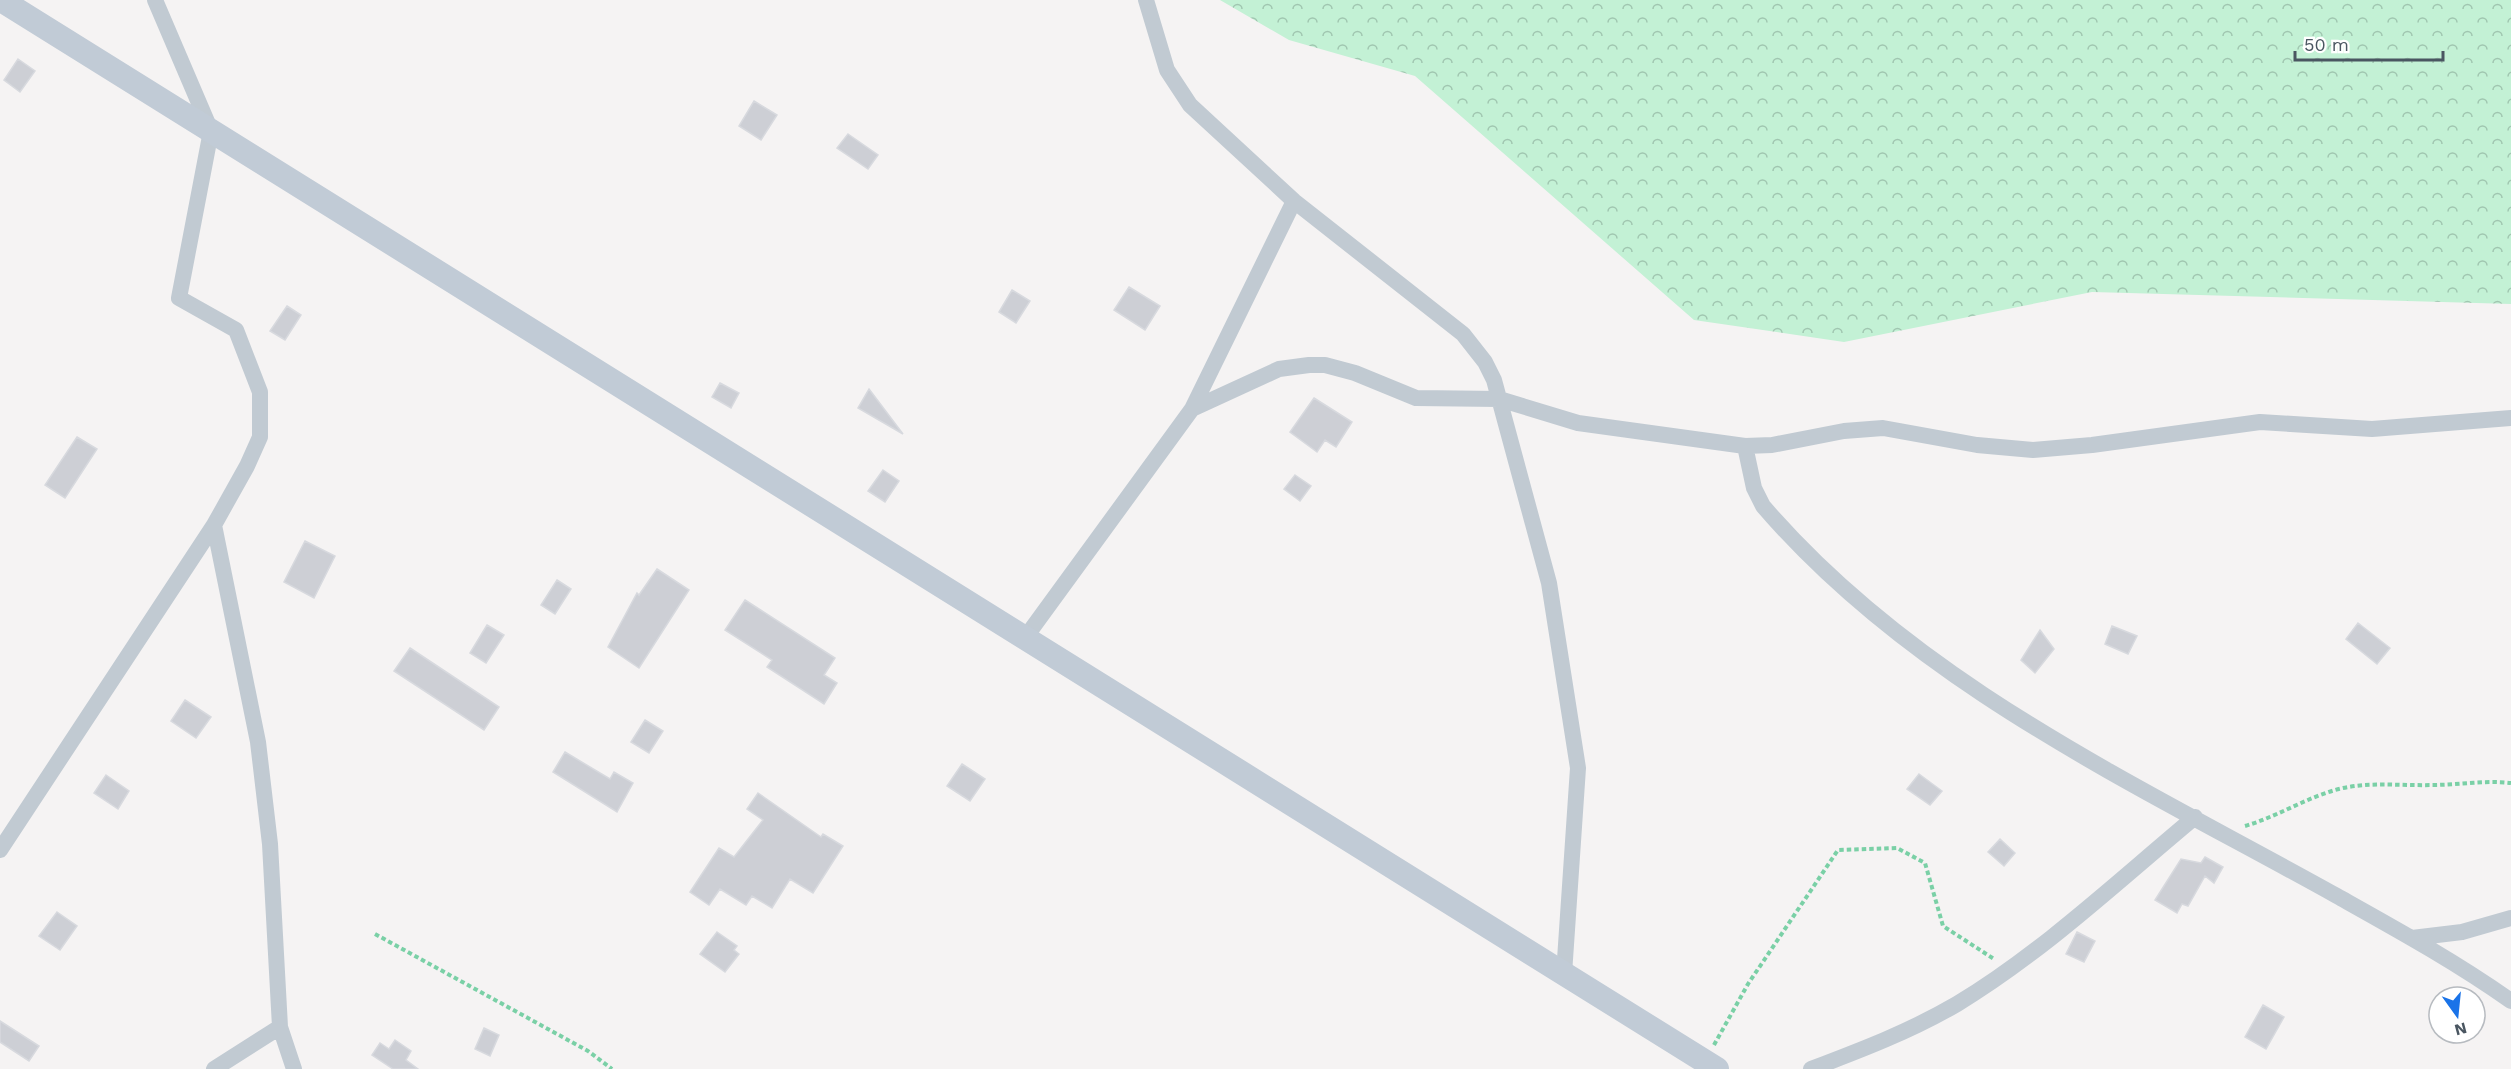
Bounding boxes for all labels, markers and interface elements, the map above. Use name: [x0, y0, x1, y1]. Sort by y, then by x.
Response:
scale bar: [2295, 24, 2444, 62]
text: 50 m: [2304, 34, 2349, 55]
north arrow: [2427, 985, 2487, 1045]
text: N: [2453, 1018, 2469, 1040]

